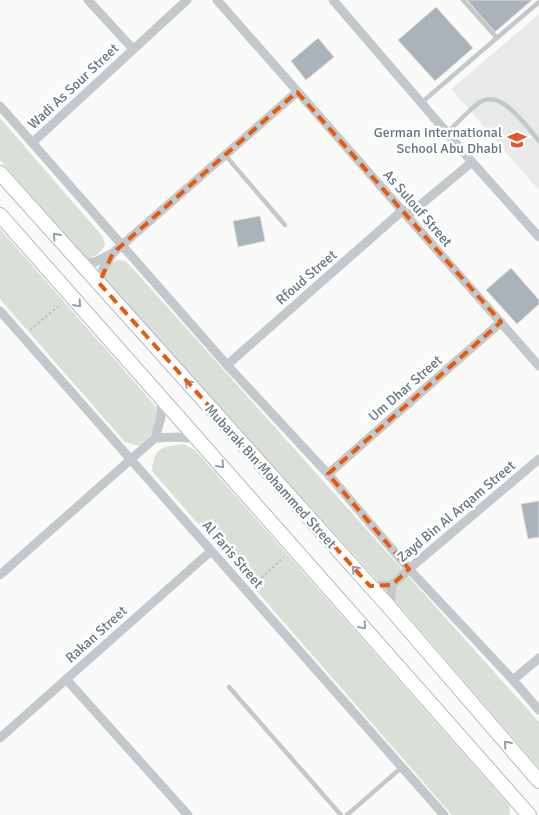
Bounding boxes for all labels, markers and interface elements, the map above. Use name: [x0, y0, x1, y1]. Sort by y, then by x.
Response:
street label: Wadi As Sour Street: [24, 40, 122, 133]
place label: German International School Abu Dhabi: [374, 124, 502, 157]
school or university icon: German International School Abu Dhabi: [506, 129, 528, 151]
street label: As Sulouf Street: [380, 166, 456, 250]
one-way arrow: [53, 232, 62, 241]
street label: Rfoud Street: [272, 246, 340, 308]
one-way arrow: [73, 299, 82, 308]
street label: Um Dhar Street: [365, 352, 446, 425]
one-way arrow: [185, 379, 194, 388]
street label: Mubarak Bin Mohammed Street: [201, 401, 340, 552]
street label: Zayd Bin Al Arqam Street: [394, 457, 519, 566]
one-way arrow: [215, 460, 224, 469]
street label: Al Faris Street: [199, 517, 267, 592]
one-way arrow: [352, 565, 361, 574]
street label: Rakan Street: [62, 602, 131, 666]
one-way arrow: [357, 621, 366, 630]
one-way arrow: [504, 741, 513, 750]

